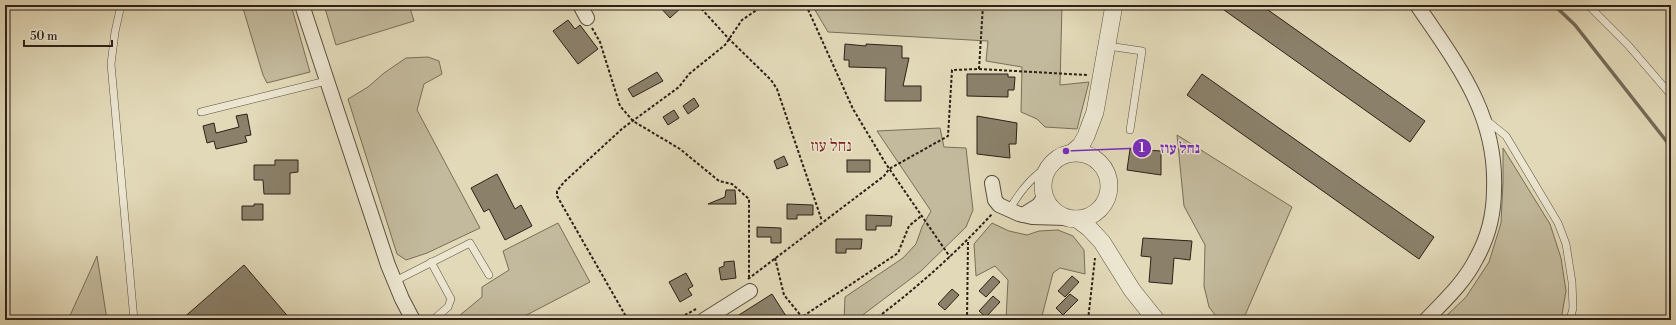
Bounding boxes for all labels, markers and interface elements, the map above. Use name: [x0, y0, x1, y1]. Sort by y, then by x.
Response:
scale bar: [24, 22, 112, 48]
text: 50 m: [30, 29, 58, 44]
callout: נחל עוז: [1132, 134, 1208, 161]
district label: נחל עוז: [810, 136, 852, 156]
text: נחל עוז: [1160, 139, 1200, 158]
text: 1: [1139, 141, 1145, 156]

